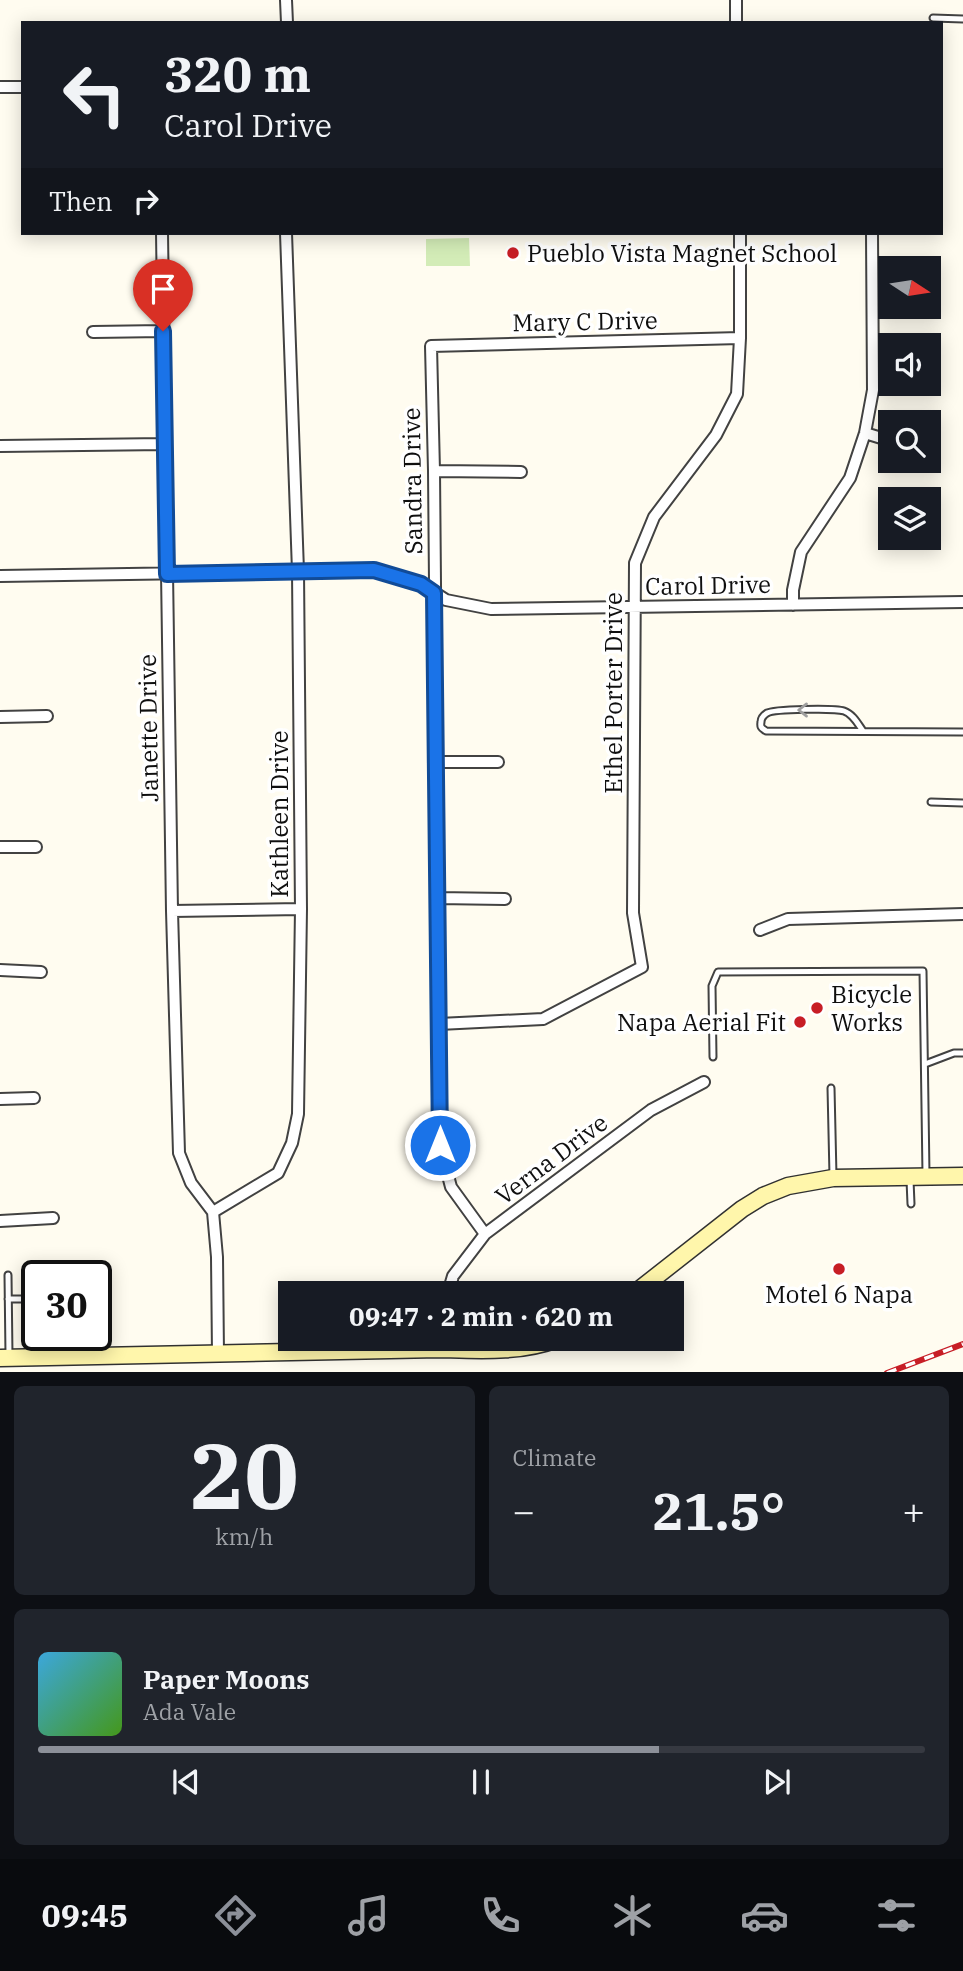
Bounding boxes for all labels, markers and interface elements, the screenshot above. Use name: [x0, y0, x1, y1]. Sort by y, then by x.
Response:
text: 320 m: [164, 42, 311, 105]
icon: left: [49, 49, 140, 140]
text: Carol Drive: [164, 104, 332, 146]
icon: right: [127, 182, 165, 220]
text: Then: [49, 184, 113, 218]
place label: Pueblo Vista Magnet School: [527, 237, 837, 269]
marker: Pueblo Vista Magnet School: [505, 245, 521, 261]
north arrow: [878, 256, 942, 318]
map controls: [878, 256, 941, 550]
pin: [133, 259, 193, 331]
icon: arrive: [144, 270, 182, 308]
street label: Mary C Drive: [512, 304, 658, 338]
button: sound: [878, 333, 941, 396]
street label: Sandra Drive: [395, 407, 429, 555]
button: search: [878, 410, 941, 473]
button: layers: [878, 487, 941, 550]
street label: Carol Drive: [645, 568, 771, 602]
street label: Ethel Porter Drive: [597, 592, 629, 794]
street label: Janette Drive: [131, 654, 165, 802]
one-way arrow: [798, 702, 808, 718]
street label: Kathleen Drive: [263, 730, 295, 898]
place label: Bicycle Works: [831, 978, 912, 1038]
marker: Bicycle Works: [809, 1000, 825, 1016]
place label: Napa Aerial Fit: [617, 1006, 786, 1038]
marker: Napa Aerial Fit: [792, 1014, 808, 1030]
street label: Verna Drive: [488, 1106, 614, 1212]
position arrow: [403, 1108, 477, 1182]
speed limit sign: 30: [21, 1260, 112, 1351]
marker: Motel 6 Napa: [831, 1261, 847, 1277]
place label: Motel 6 Napa: [765, 1278, 913, 1310]
text: 09:47 · 2 min · 620 m: [349, 1299, 613, 1333]
text: 20: [190, 1416, 299, 1534]
text: Climate: [513, 1442, 596, 1472]
text: 21.5°: [652, 1477, 785, 1544]
text: −: [513, 1486, 535, 1535]
text: +: [902, 1486, 925, 1535]
text: km/h: [215, 1521, 273, 1551]
text: Paper Moons: [143, 1662, 310, 1696]
text: Ada Vale: [143, 1696, 236, 1726]
icon: previous: [167, 1763, 205, 1801]
icon: pause: [462, 1763, 500, 1801]
icon: next: [758, 1763, 796, 1801]
icon: directions: [211, 1891, 260, 1940]
icon: music: [344, 1891, 393, 1940]
icon: phone: [476, 1891, 525, 1940]
icon: climate: [608, 1891, 657, 1940]
icon: car: [740, 1891, 789, 1940]
icon: filters: [872, 1891, 921, 1940]
text: 09:45: [42, 1894, 128, 1936]

